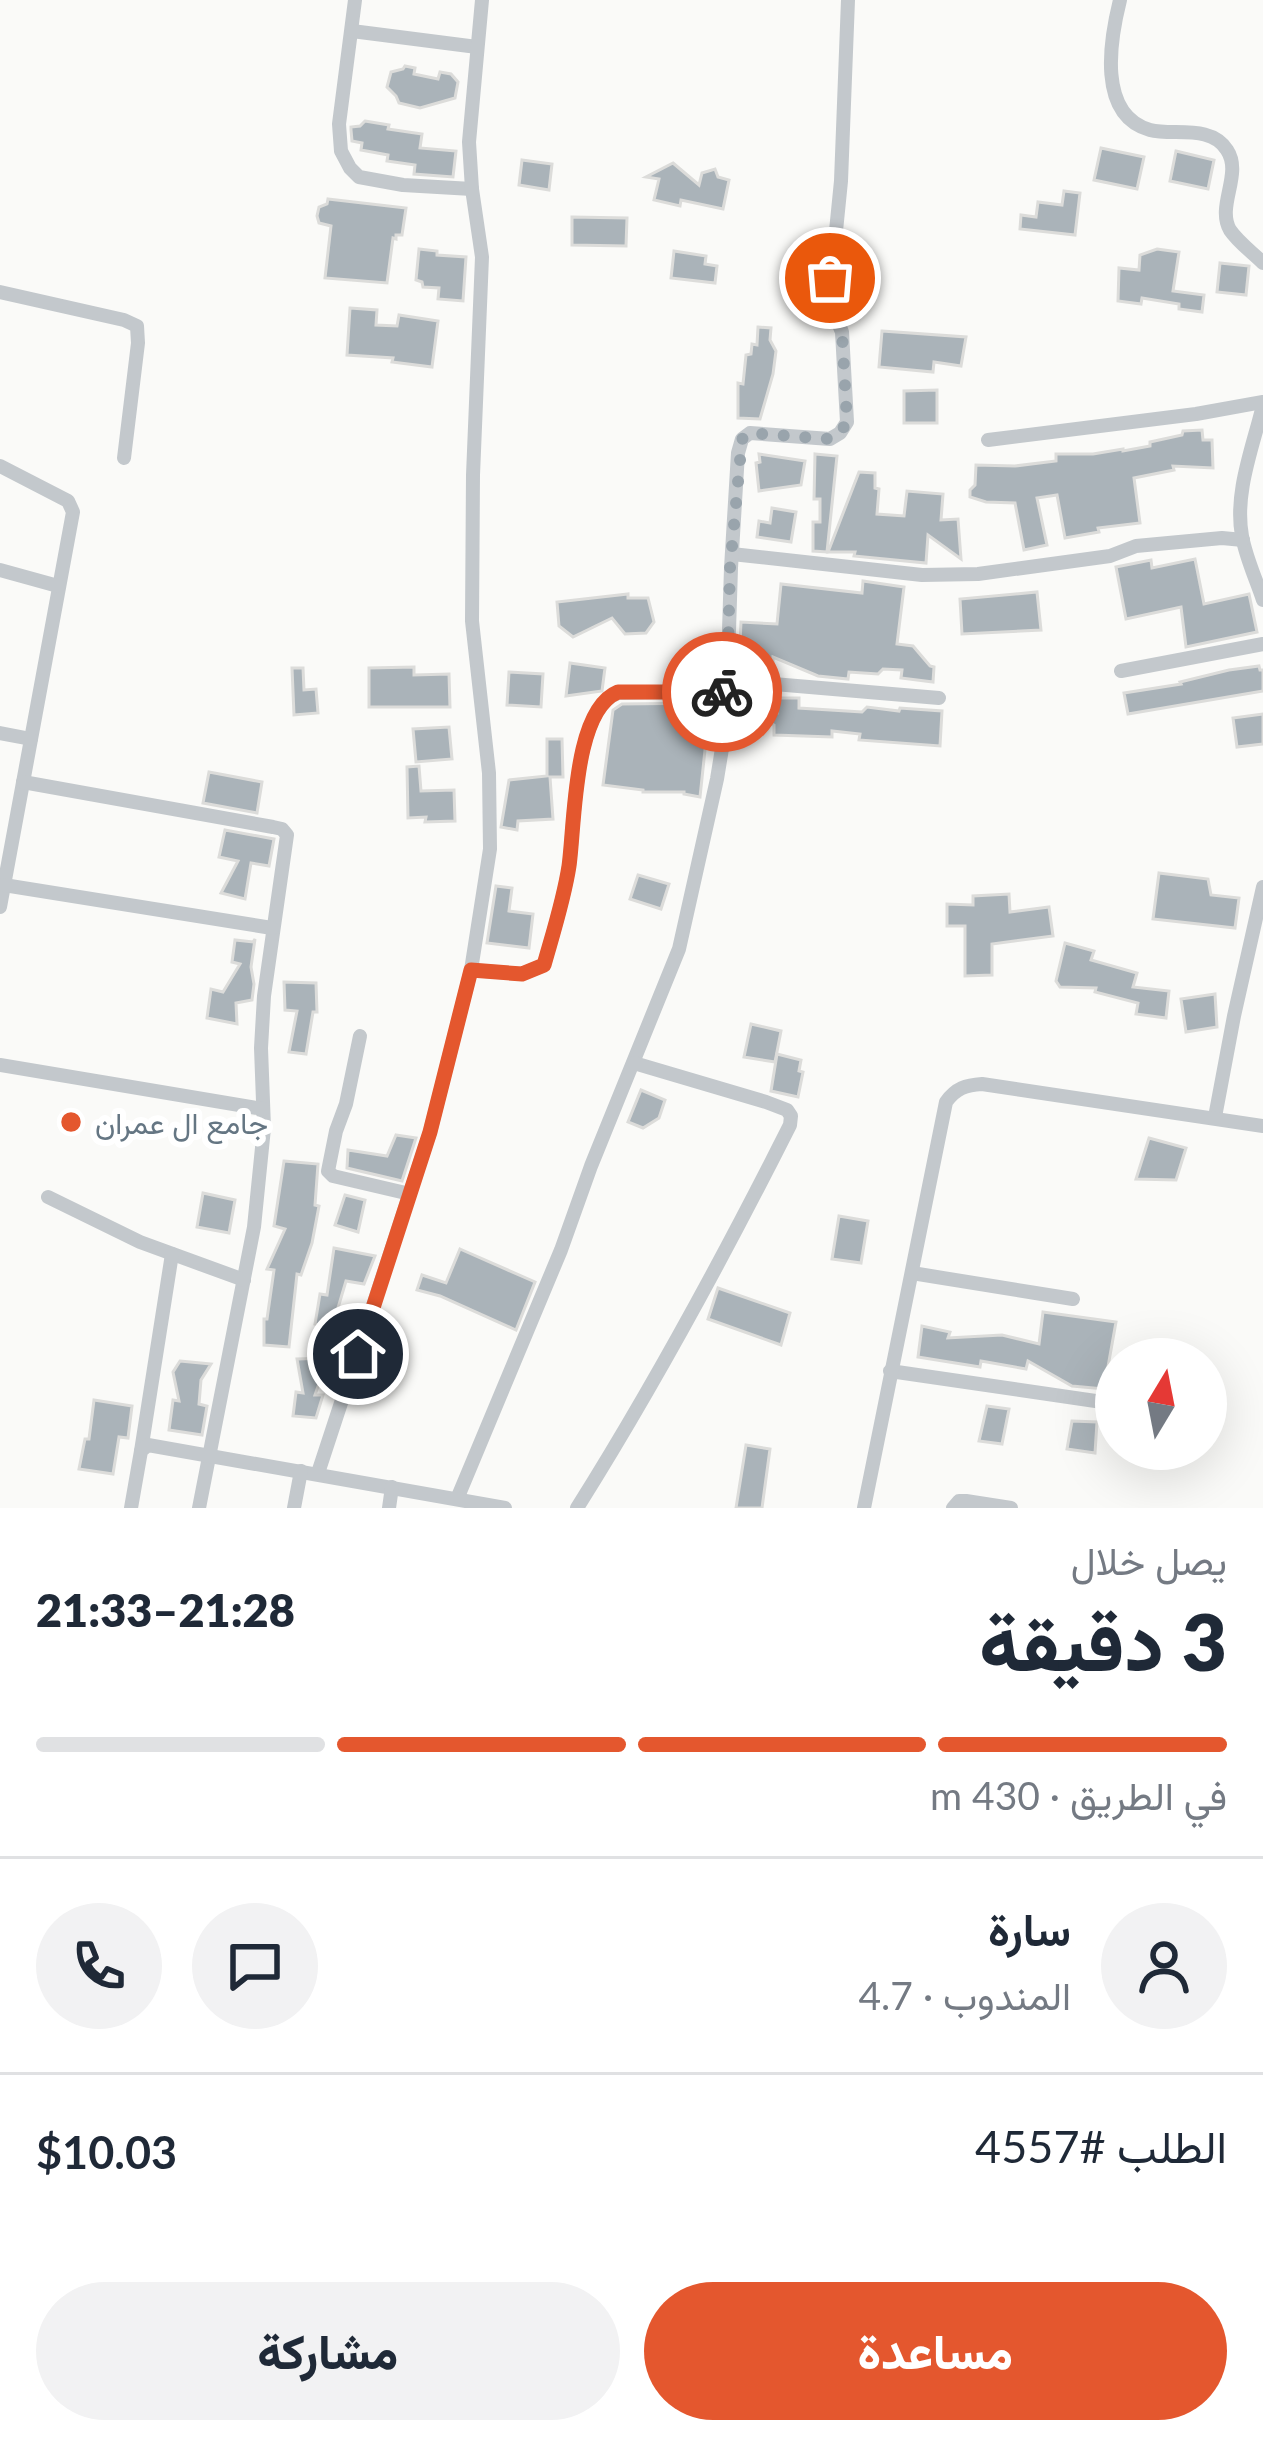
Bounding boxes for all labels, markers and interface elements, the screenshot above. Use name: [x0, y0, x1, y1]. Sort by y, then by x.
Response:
pin: [779, 227, 881, 329]
icon: bag: [797, 245, 863, 311]
courier: [662, 632, 782, 752]
icon: bike: [689, 659, 755, 725]
place label: جامع ال عمران: [95, 1104, 268, 1144]
marker: جامع ال عمران: [58, 1109, 84, 1135]
pin: [307, 1303, 409, 1405]
icon: home: [325, 1321, 391, 1387]
north arrow: [1095, 1338, 1227, 1470]
map controls: [1095, 1338, 1227, 1470]
text: يصل خلال: [1071, 1537, 1227, 1583]
text: 21:28–21:33: [36, 1583, 295, 1637]
text: 3 دقيقة: [979, 1594, 1227, 1688]
text: في الطريق · 430 m: [930, 1772, 1227, 1818]
text: سارة: [988, 1902, 1071, 1956]
button: phone: [36, 1903, 162, 2029]
button: chat: [192, 1903, 318, 2029]
button: person: [1101, 1903, 1227, 2029]
text: المندوب · 4.7: [858, 1972, 1071, 2018]
text: الطلب #4557: [975, 2119, 1227, 2173]
text: $10.03: [36, 2125, 177, 2179]
button: مشاركة: [36, 2282, 620, 2420]
button: مساعدة: [644, 2282, 1227, 2420]

